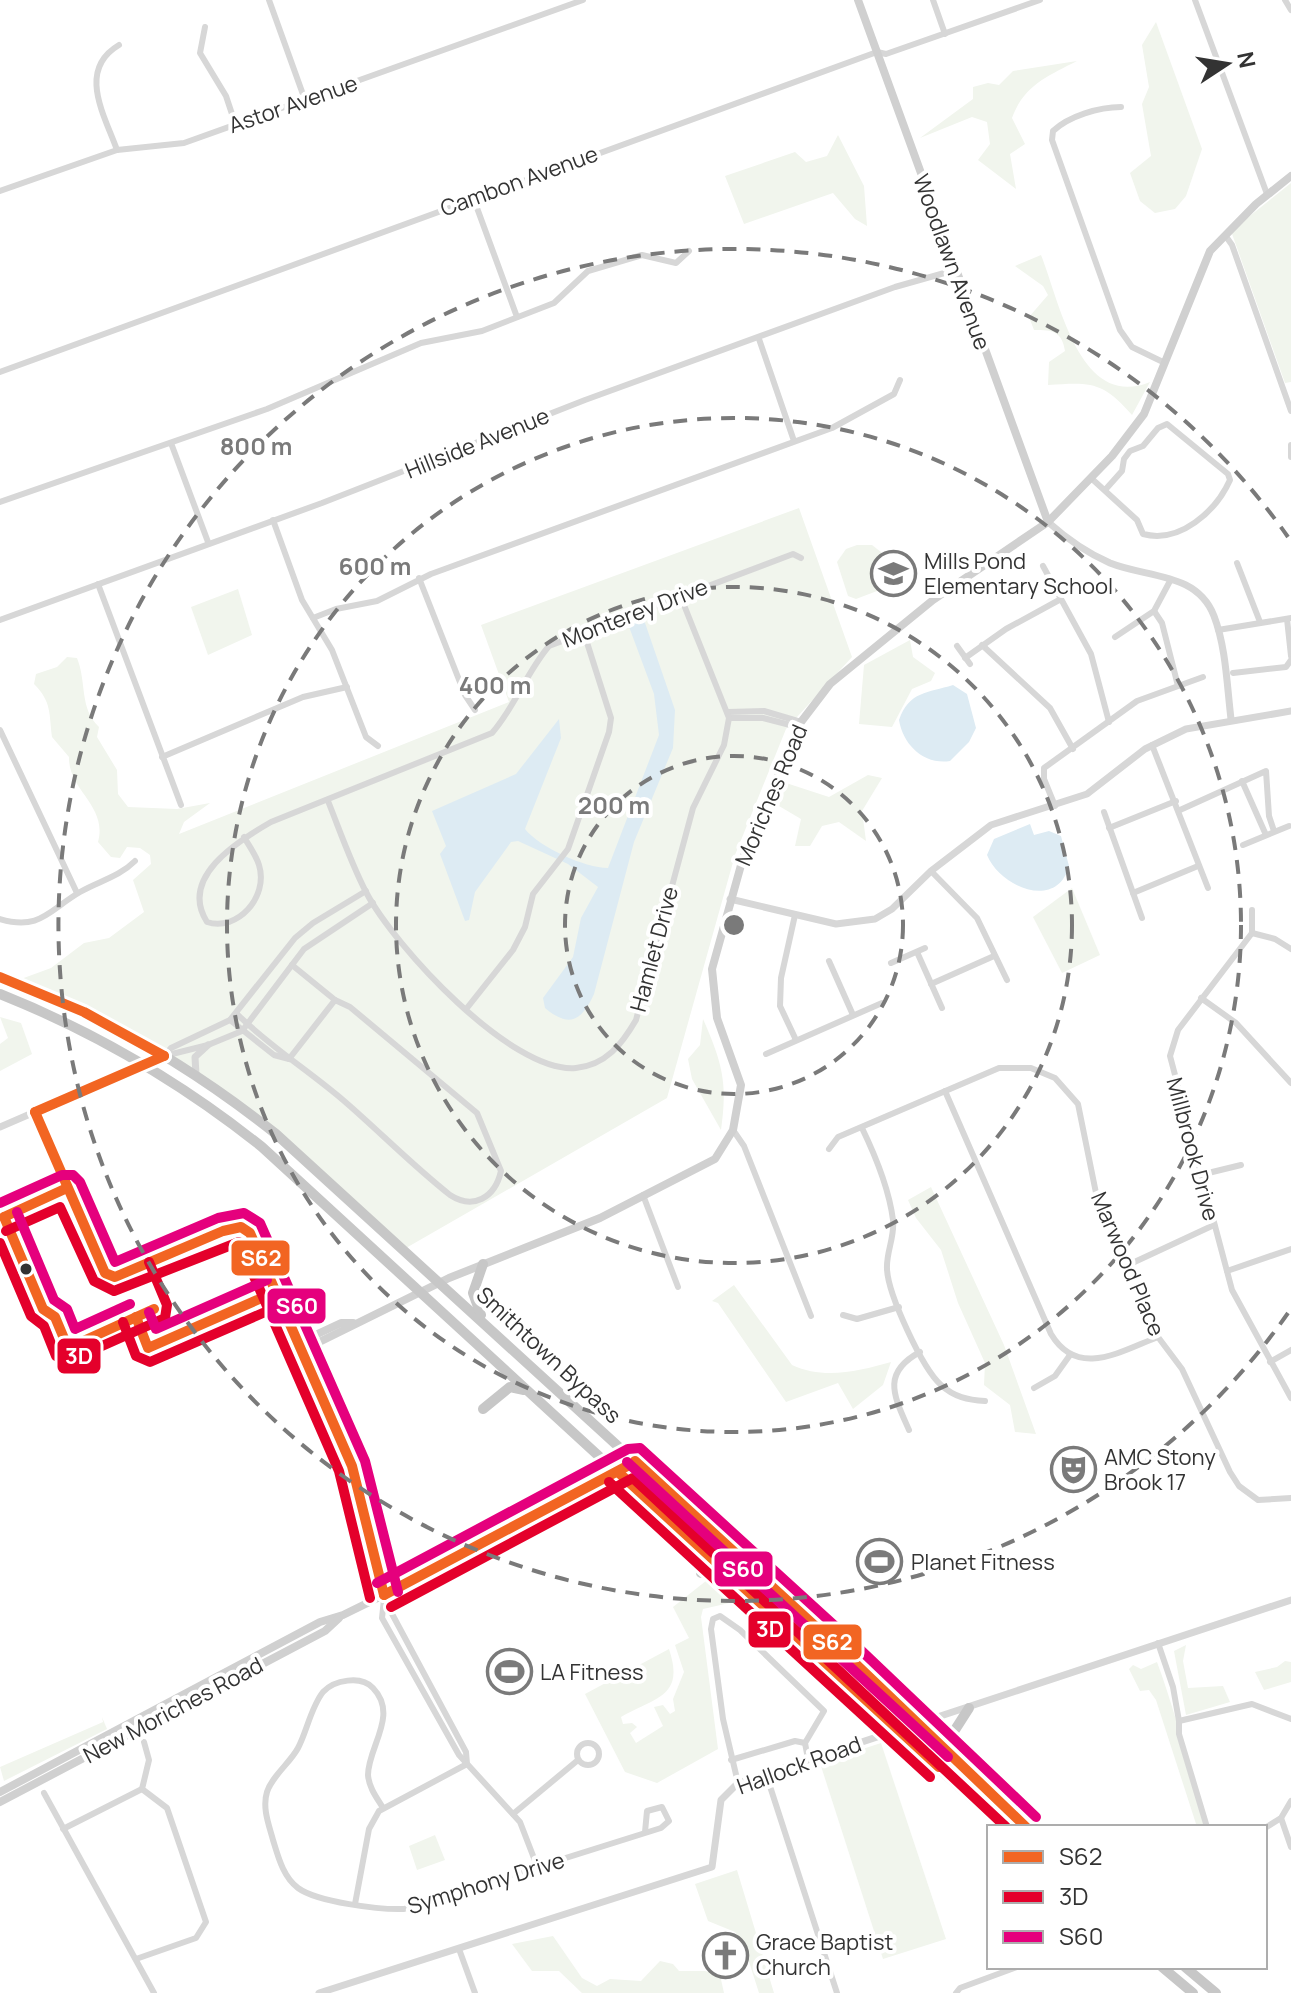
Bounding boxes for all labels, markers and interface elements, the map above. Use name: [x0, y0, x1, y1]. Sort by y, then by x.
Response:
north arrow: [1187, 24, 1267, 104]
text: N: [1230, 49, 1263, 71]
street label: Astor Avenue: [225, 68, 362, 140]
street label: Cambon Avenue: [436, 139, 602, 223]
street label: Woodlawn Avenue: [906, 170, 998, 354]
street label: Hillside Avenue: [401, 400, 554, 486]
text: 800 m: [220, 429, 292, 462]
place label: Mills Pond Elementary School: [924, 546, 1113, 601]
text: 600 m: [339, 549, 411, 582]
school or university icon: Mills Pond Elementary School: [869, 550, 917, 598]
street label: Monterey Drive: [558, 571, 712, 655]
text: 400 m: [459, 668, 531, 701]
street label: Moriches Road: [728, 720, 814, 870]
text: 200 m: [578, 788, 650, 821]
street label: Hamlet Drive: [623, 883, 685, 1015]
centre of rings: [720, 911, 748, 939]
street label: Millbrook Drive: [1159, 1074, 1227, 1224]
street label: Marwood Place: [1084, 1187, 1172, 1341]
line badge: S62: [230, 1239, 291, 1277]
text: S62: [240, 1243, 282, 1273]
unlabelled marker: [18, 1261, 34, 1277]
street label: Smithtown Bypass: [470, 1280, 628, 1430]
line badge: S60: [266, 1287, 327, 1325]
text: S60: [276, 1291, 318, 1321]
line badge: 3D: [56, 1337, 102, 1375]
text: 3D: [65, 1341, 93, 1371]
place label: AMC Stony Brook 17: [1104, 1442, 1216, 1497]
theatre icon: AMC Stony Brook 17: [1049, 1446, 1097, 1494]
sports icon: Planet Fitness: [856, 1538, 904, 1586]
place label: Planet Fitness: [911, 1547, 1055, 1577]
line badge: S60: [713, 1550, 774, 1588]
text: S60: [722, 1554, 764, 1584]
line badge: 3D: [747, 1610, 792, 1649]
text: 3D: [756, 1614, 784, 1644]
line badge: S62: [802, 1623, 863, 1661]
text: S62: [811, 1627, 853, 1657]
sports icon: LA Fitness: [485, 1648, 533, 1696]
street label: New Moriches Road: [78, 1650, 268, 1770]
place label: LA Fitness: [540, 1657, 644, 1687]
street label: Hallock Road: [733, 1729, 865, 1801]
legend: [987, 1825, 1267, 1969]
text: S62: [1059, 1839, 1102, 1872]
street label: Symphony Drive: [404, 1845, 568, 1921]
text: 3D: [1059, 1879, 1088, 1912]
text: S60: [1059, 1919, 1103, 1952]
place label: Grace Baptist Church: [756, 1927, 894, 1982]
church icon: Grace Baptist Church: [701, 1931, 749, 1979]

